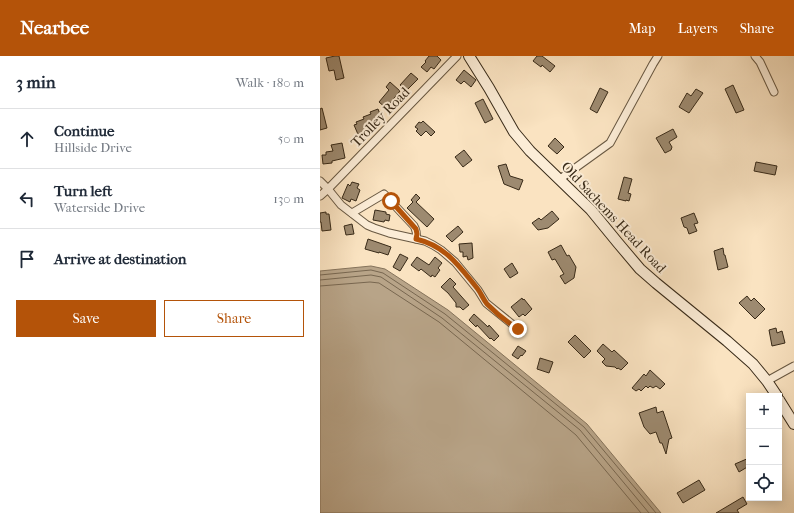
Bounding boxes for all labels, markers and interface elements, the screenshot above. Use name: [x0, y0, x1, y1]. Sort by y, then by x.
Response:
text: Nearbee: [20, 17, 89, 39]
text: Map: [629, 20, 656, 37]
text: Layers: [678, 20, 718, 37]
text: Share: [740, 20, 774, 37]
text: 3 min: [16, 72, 56, 92]
text: Walk · 180 m: [236, 75, 304, 90]
street label: Trolley Road: [347, 83, 414, 151]
text: Continue: [54, 122, 114, 140]
icon: ahead: [16, 128, 38, 150]
text: 50 m: [278, 131, 304, 146]
text: Hillside Drive: [54, 140, 132, 155]
street label: Old Sachems Head Road: [558, 158, 670, 277]
text: Turn left: [54, 182, 112, 200]
icon: left: [16, 188, 38, 210]
text: 130 m: [273, 191, 304, 206]
route start: [382, 192, 400, 210]
text: Waterside Drive: [54, 200, 145, 215]
icon: arrive: [16, 248, 38, 270]
text: Arrive at destination: [54, 250, 186, 268]
button: Save: [16, 300, 156, 337]
button: Share: [164, 300, 304, 337]
route end: [509, 320, 527, 338]
map controls: [746, 393, 782, 501]
button: +: [746, 393, 782, 429]
button: −: [746, 429, 782, 465]
button: locate: [746, 465, 782, 501]

